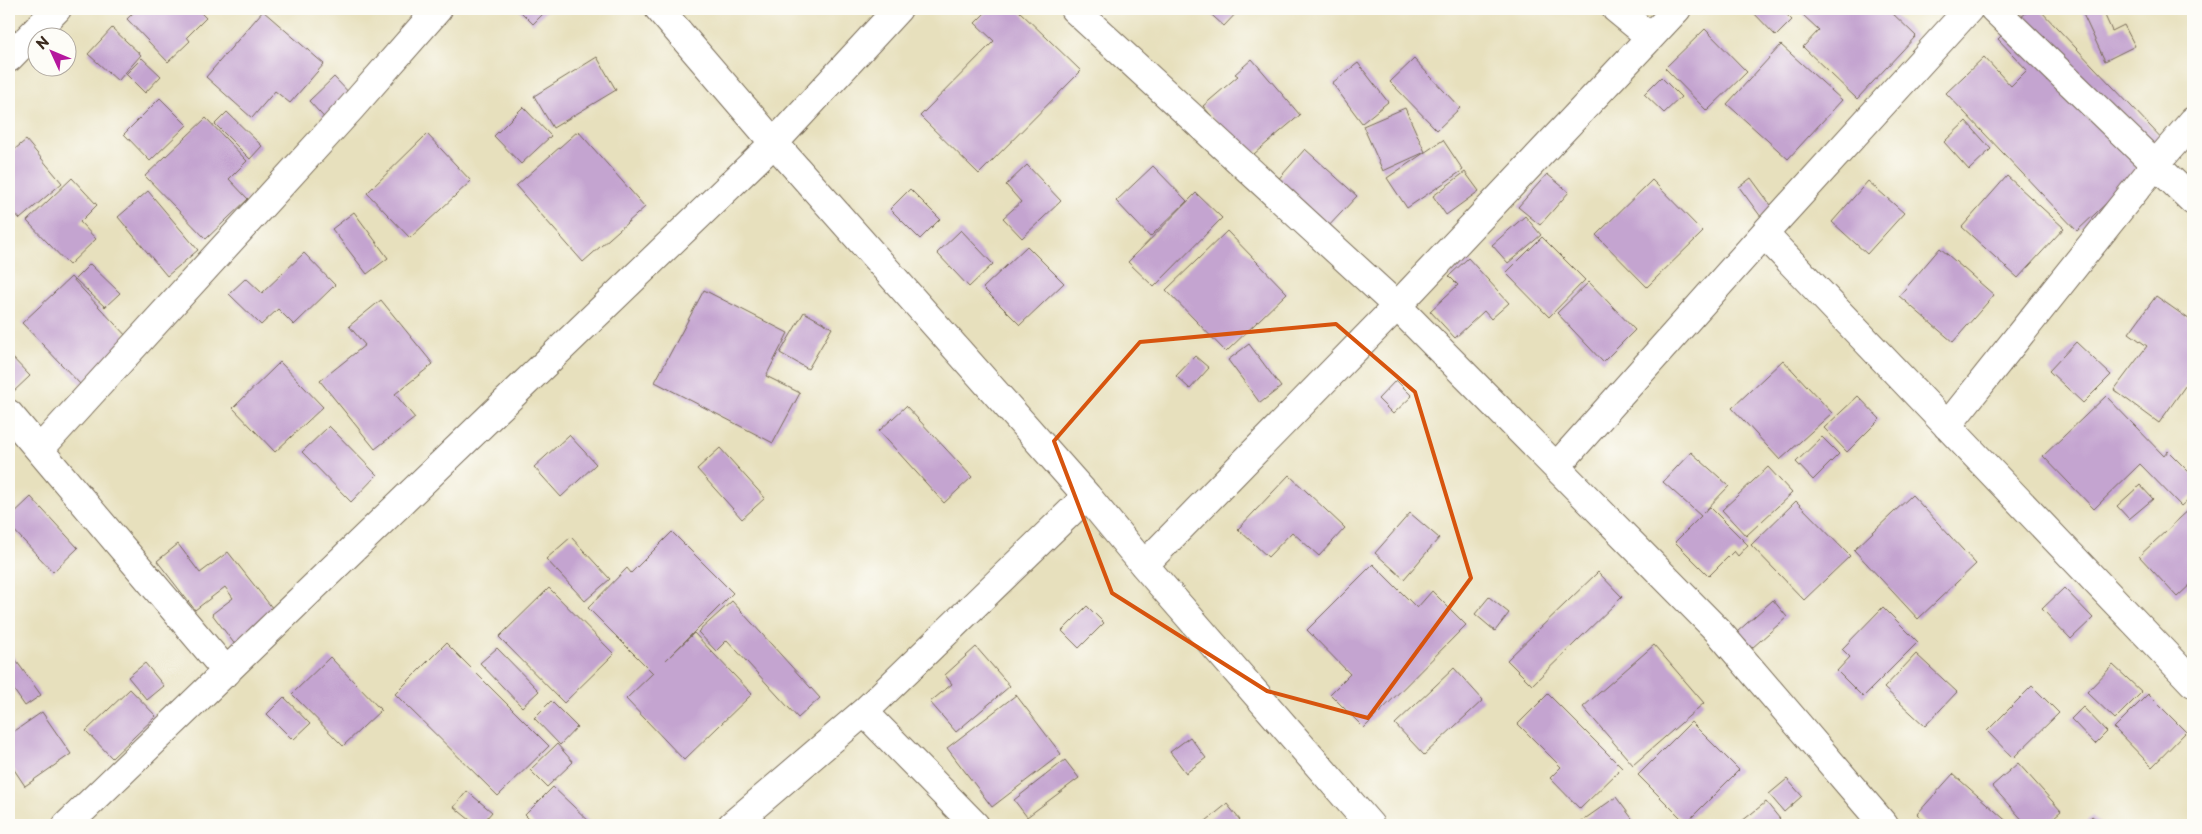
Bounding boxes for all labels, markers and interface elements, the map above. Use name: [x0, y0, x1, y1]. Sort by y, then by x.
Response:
north arrow: [28, 28, 78, 78]
text: N: [31, 31, 54, 54]

